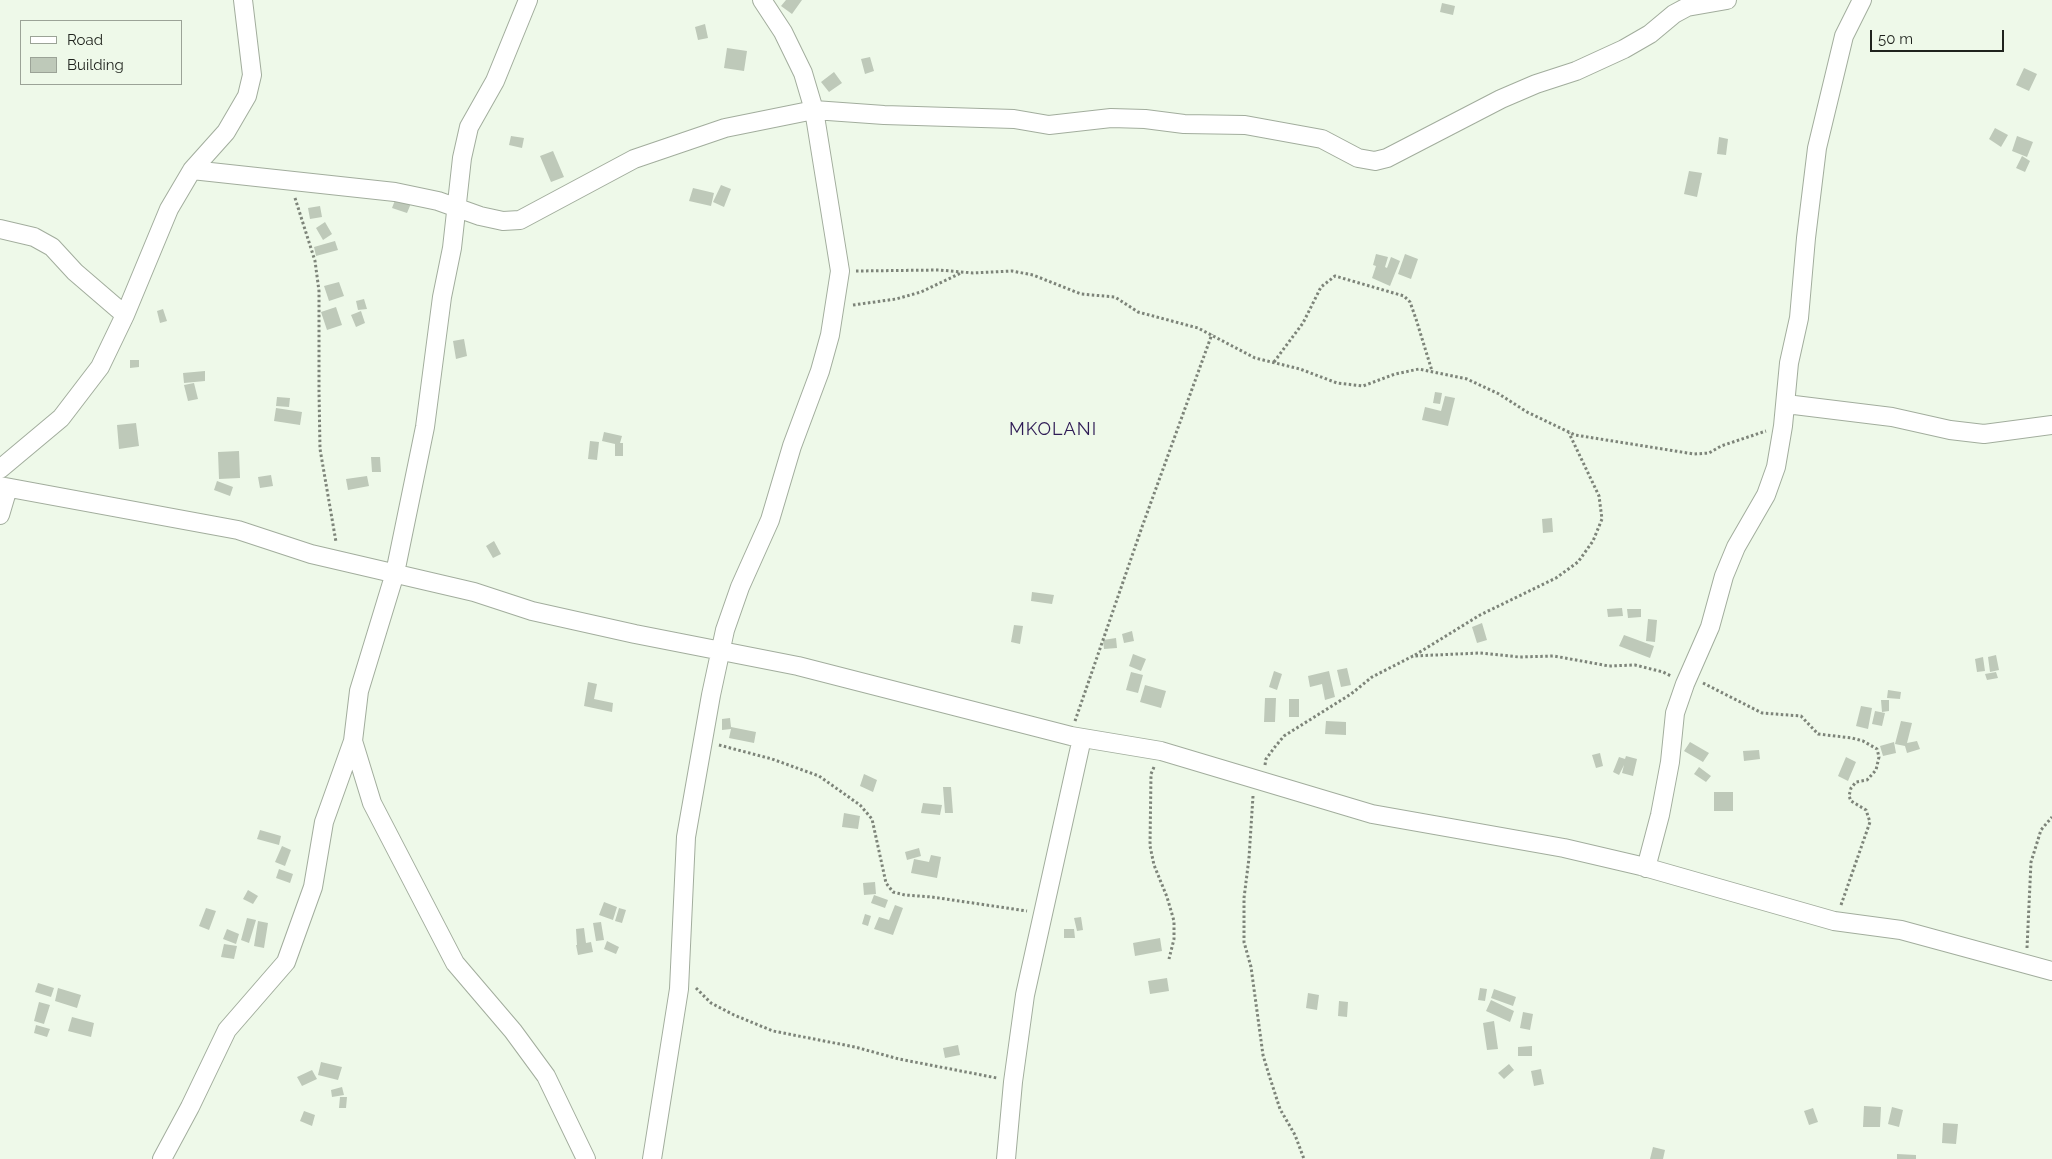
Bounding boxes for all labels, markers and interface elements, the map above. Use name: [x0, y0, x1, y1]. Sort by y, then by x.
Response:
legend: [20, 20, 182, 85]
scale bar: [1872, 20, 2006, 52]
text: 50 m: [1878, 30, 1913, 48]
text: Road: [67, 31, 103, 49]
text: Building: [67, 56, 124, 74]
district label: MKOLANI: [1008, 419, 1098, 441]

